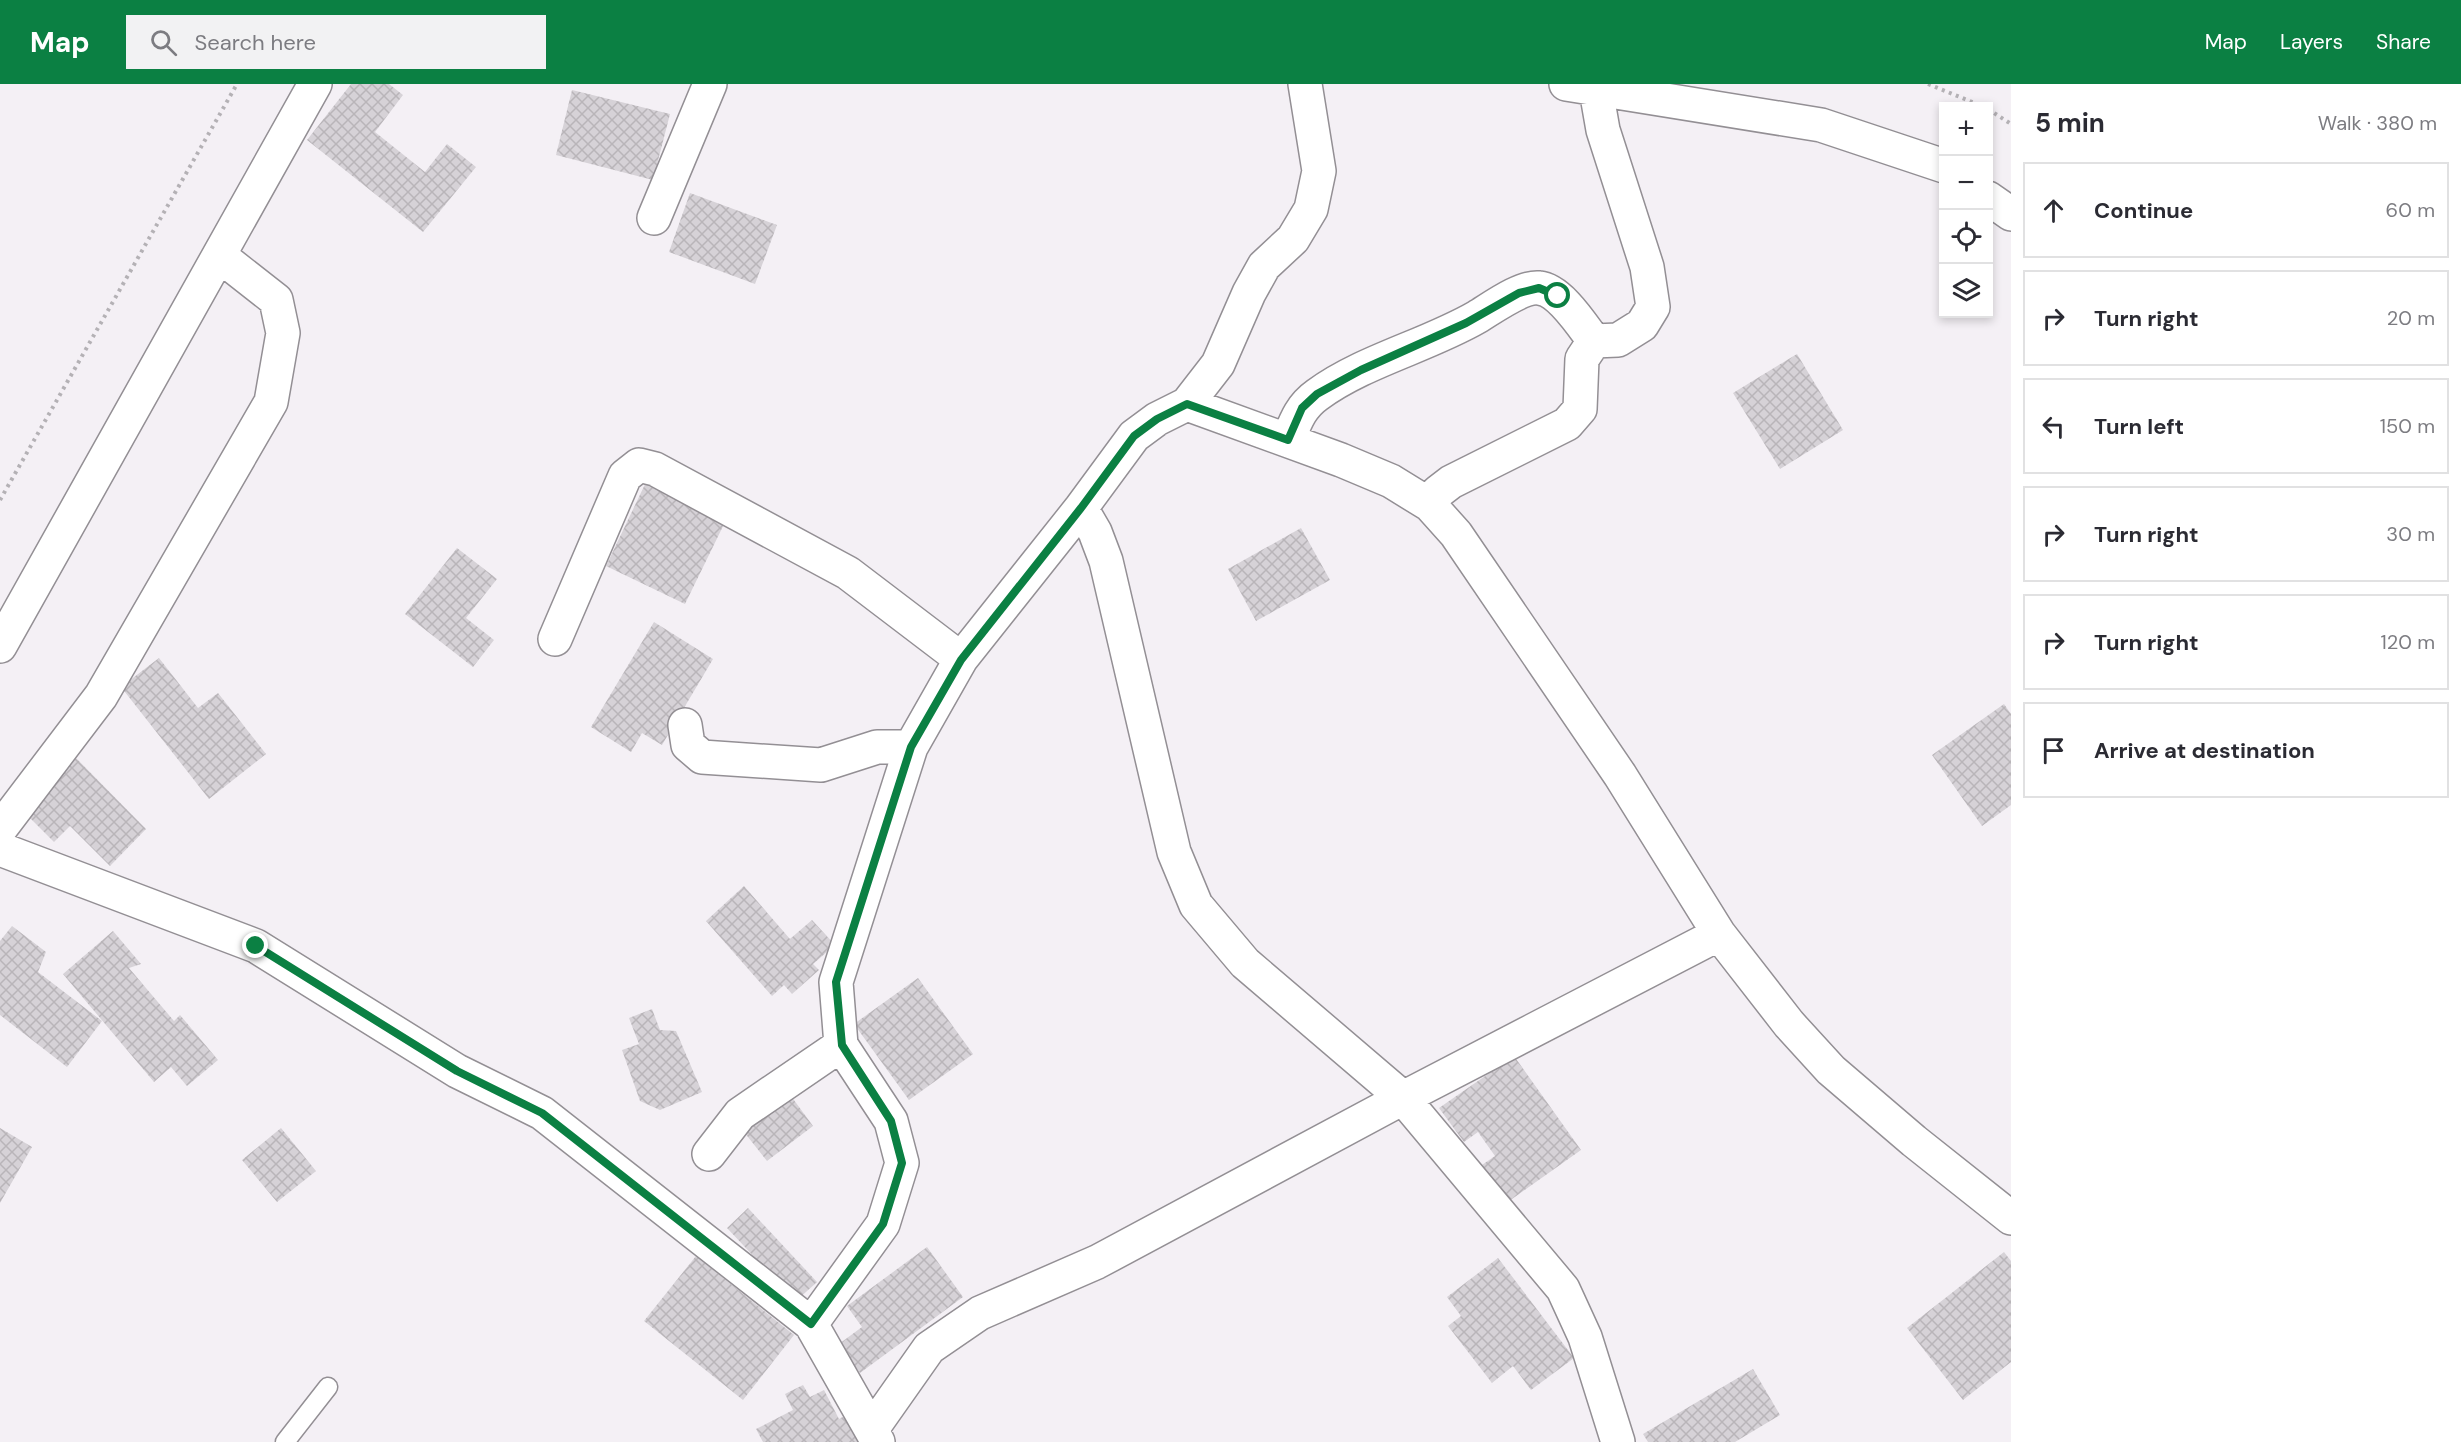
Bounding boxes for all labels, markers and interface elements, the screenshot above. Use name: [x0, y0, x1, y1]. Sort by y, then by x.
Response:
search box: [126, 15, 546, 69]
text: Map: [30, 24, 90, 61]
icon: search: [147, 26, 180, 59]
text: Search here: [195, 28, 316, 57]
text: Map: [2205, 28, 2247, 56]
text: Layers: [2280, 28, 2343, 56]
text: Share: [2376, 28, 2431, 56]
map controls: [1939, 102, 1993, 318]
button: +: [1939, 102, 1993, 156]
text: 5 min: [2035, 106, 2105, 140]
text: Walk · 380 m: [2318, 110, 2437, 136]
button: −: [1939, 156, 1993, 210]
icon: ahead: [2037, 194, 2070, 227]
text: Continue: [2094, 196, 2193, 225]
text: 60 m: [2386, 197, 2435, 223]
button: locate: [1939, 210, 1993, 264]
button: layers: [1939, 264, 1993, 318]
route start: [1544, 282, 1570, 308]
icon: right: [2037, 302, 2070, 335]
text: Turn right: [2094, 304, 2199, 333]
text: 20 m: [2387, 305, 2435, 331]
icon: left: [2037, 410, 2070, 443]
text: Turn left: [2094, 412, 2184, 441]
text: 150 m: [2380, 413, 2435, 439]
icon: right: [2037, 518, 2070, 551]
text: Turn right: [2094, 520, 2199, 549]
text: 30 m: [2386, 521, 2435, 547]
icon: right: [2037, 626, 2070, 659]
text: Turn right: [2094, 628, 2199, 657]
text: 120 m: [2381, 629, 2435, 655]
icon: arrive: [2037, 734, 2070, 767]
text: Arrive at destination: [2094, 736, 2315, 765]
route end: [242, 932, 268, 958]

